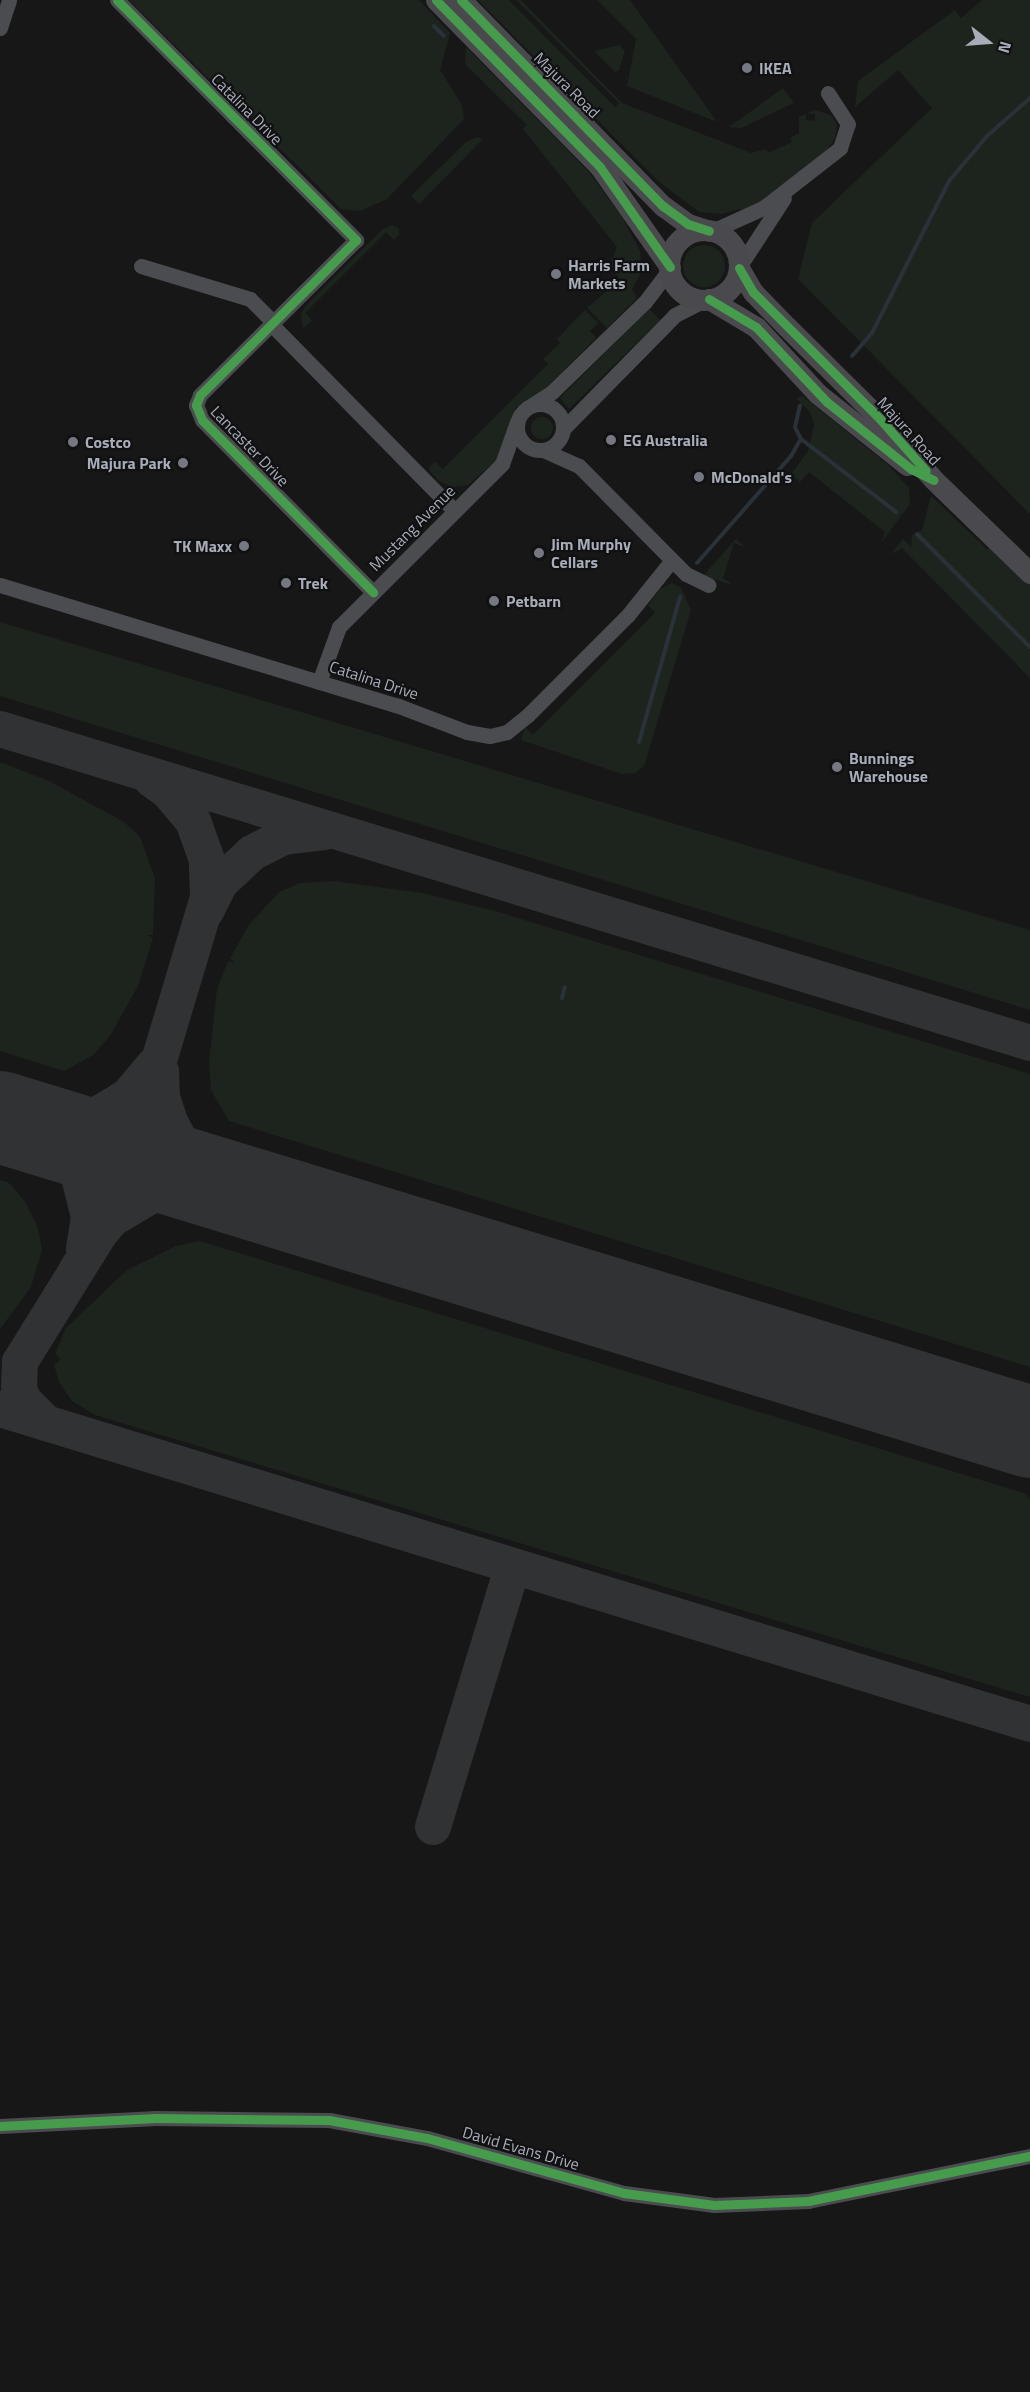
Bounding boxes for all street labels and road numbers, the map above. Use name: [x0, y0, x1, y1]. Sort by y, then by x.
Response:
street label: Majura Road: [530, 48, 604, 122]
street label: Catalina Drive: [207, 69, 287, 149]
street label: Majura Road: [873, 393, 945, 469]
street label: Lancaster Drive: [207, 402, 293, 490]
street label: Mustang Avenue: [365, 481, 459, 575]
street label: Catalina Drive: [327, 657, 421, 703]
street label: David Evans Drive: [461, 2122, 581, 2174]

